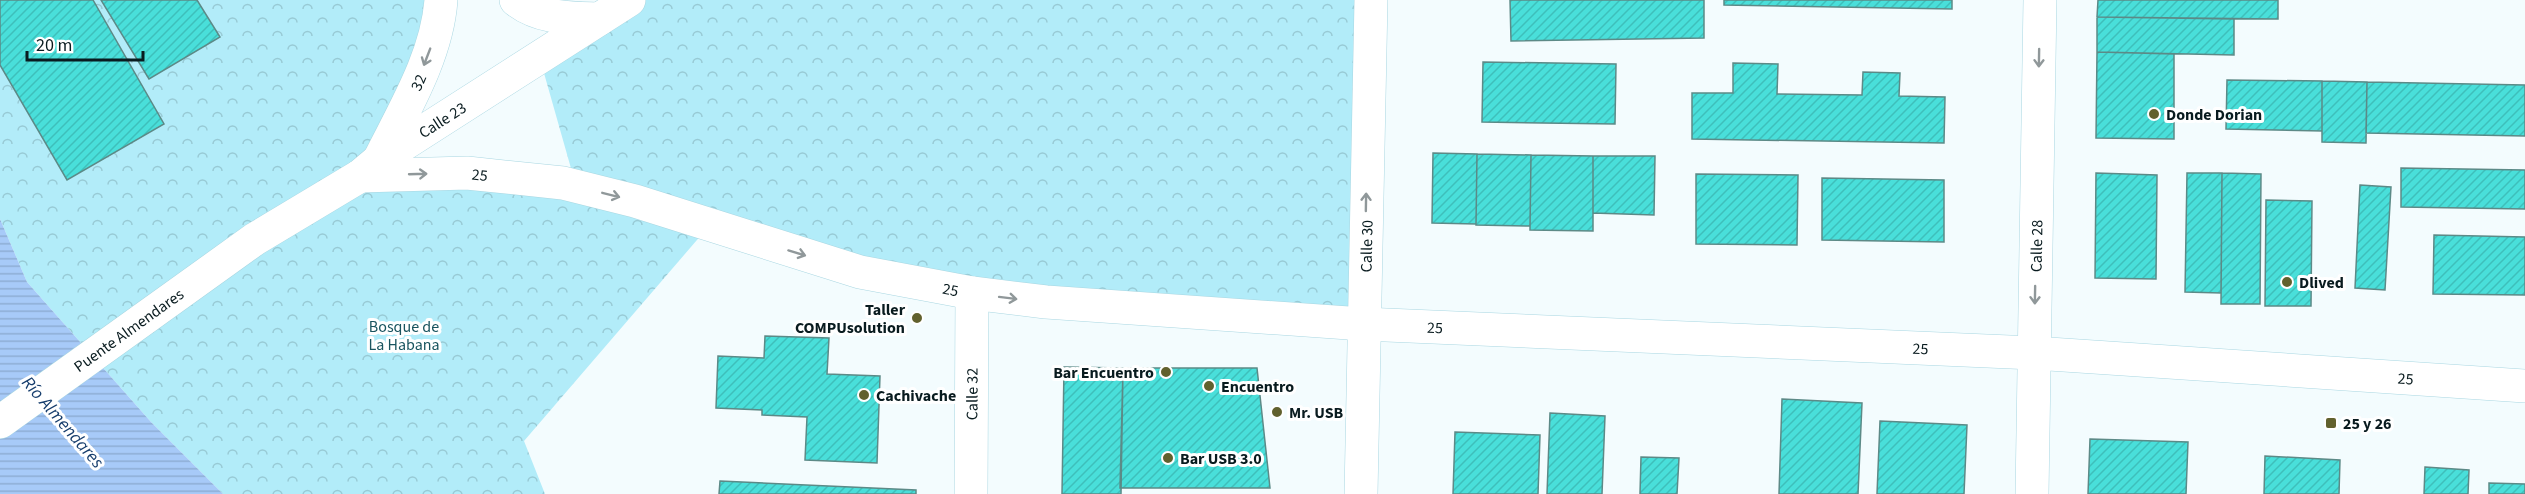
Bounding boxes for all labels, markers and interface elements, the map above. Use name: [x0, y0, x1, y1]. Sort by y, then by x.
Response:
scale bar: [27, 24, 142, 62]
text: 20 m: [36, 33, 72, 58]
one-way arrow: [421, 47, 432, 65]
one-way arrow: [2034, 48, 2045, 68]
street label: 32: [406, 71, 432, 94]
street label: Calle 23: [415, 97, 471, 144]
place label: Donde Dorian: [2166, 104, 2262, 126]
marker: Donde Dorian: [2147, 107, 2161, 121]
street label: 25: [471, 164, 489, 187]
one-way arrow: [408, 169, 428, 180]
one-way arrow: [601, 190, 620, 202]
one-way arrow: [1360, 193, 1372, 213]
street label: Calle 30: [1355, 220, 1379, 273]
street label: Calle 28: [2026, 220, 2048, 272]
one-way arrow: [787, 248, 806, 259]
place label: Dlived: [2299, 272, 2344, 294]
marker: Dlived: [2280, 275, 2294, 289]
street label: 25: [941, 278, 960, 302]
street label: Puente Almendares: [69, 284, 189, 378]
one-way arrow: [2029, 285, 2041, 305]
one-way arrow: [998, 292, 1017, 303]
place label: Taller COMPUsolution: [795, 299, 906, 339]
marker: Taller COMPUsolution: [910, 311, 924, 325]
park label: Bosque de La Habana: [368, 316, 440, 356]
street label: 25: [1426, 317, 1443, 339]
street label: 25: [1912, 338, 1929, 360]
place label: Bar Encuentro: [1053, 362, 1154, 384]
marker: Bar Encuentro: [1159, 365, 1173, 379]
street label: 25: [2397, 367, 2414, 390]
street label: Calle 32: [961, 368, 984, 420]
water label: Río Almendares: [16, 371, 110, 474]
place label: Encuentro: [1221, 376, 1294, 398]
marker: Encuentro: [1202, 379, 1216, 393]
place label: Cachivache: [876, 385, 956, 407]
marker: Cachivache: [857, 388, 871, 402]
place label: Mr. USB: [1289, 402, 1344, 424]
marker: Mr. USB: [1270, 405, 1284, 419]
place label: 25 y 26: [2343, 413, 2392, 435]
marker: 25 y 26: [2324, 416, 2338, 430]
place label: Bar USB 3.0: [1180, 448, 1262, 470]
marker: Bar USB 3.0: [1161, 451, 1175, 465]

